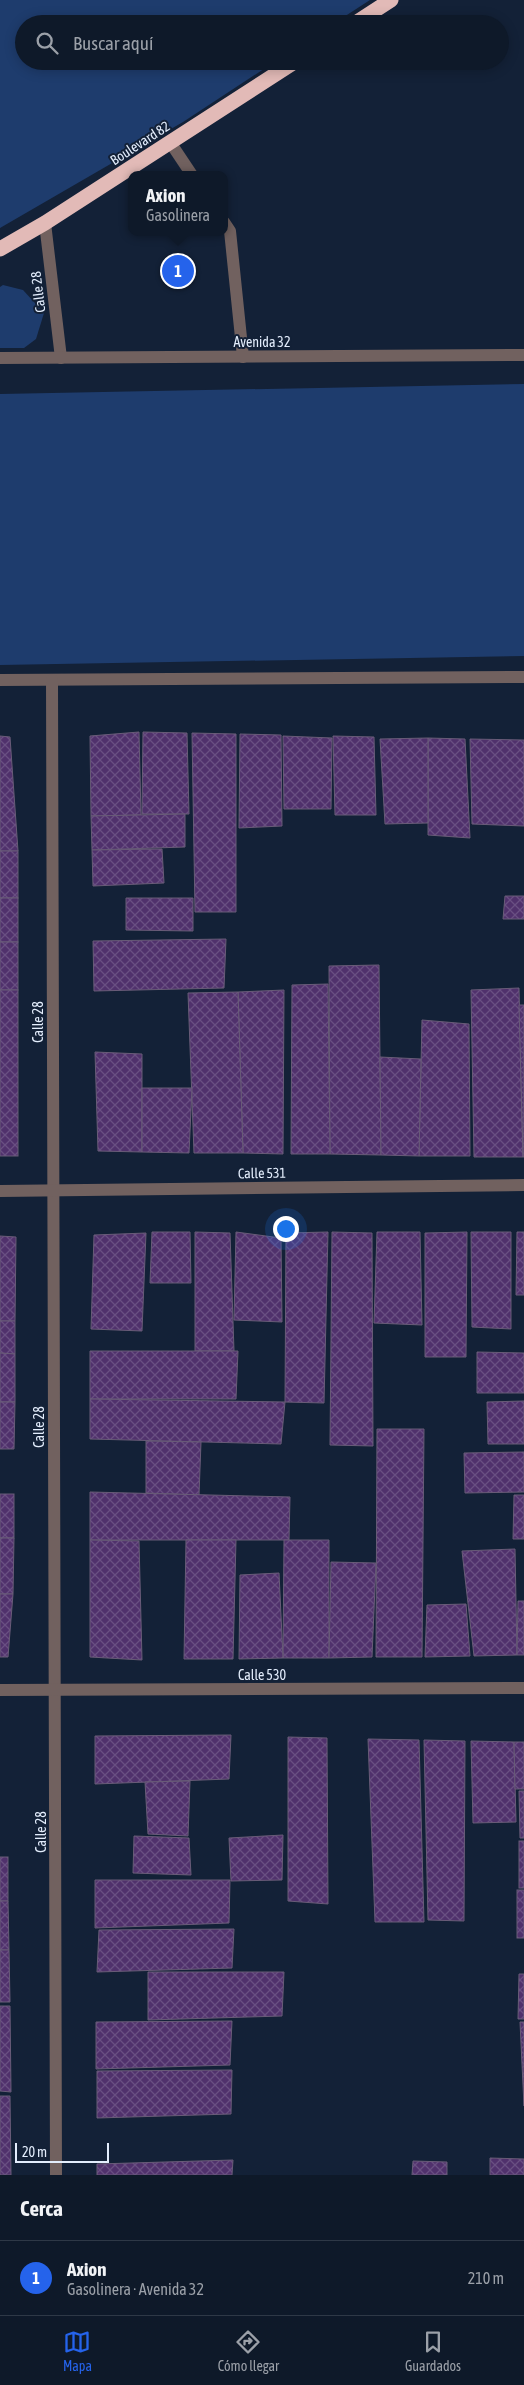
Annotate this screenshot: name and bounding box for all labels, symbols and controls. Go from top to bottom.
search box [15,15,509,70]
icon: search [33,29,61,57]
text: Buscar aquí [73,32,153,54]
street label: Boulevard 82 [107,118,173,168]
popup [128,171,228,236]
text: Axion [146,184,186,206]
text: Gasolinera [146,206,210,224]
pin: 1 [162,252,194,290]
street label: Calle 28 [27,270,48,314]
street label: Avenida 32 [233,334,291,350]
street label: Calle 28 [30,1001,46,1043]
street label: Calle 531 [238,1165,286,1181]
your location [273,1216,299,1242]
street label: Calle 28 [31,1406,47,1448]
street label: Calle 530 [238,1667,286,1683]
street label: Calle 28 [33,1811,49,1853]
scale bar [15,2140,109,2163]
text: 20 m [22,2144,47,2160]
text: Cerca [20,2196,63,2220]
text: Axion [67,2258,107,2280]
text: 1 [32,2269,40,2287]
text: 210 m [468,2269,504,2287]
text: Gasolinera · Avenida 32 [67,2280,204,2298]
tab: Mapa [63,2328,92,2374]
tab: Cómo llegar [218,2328,279,2374]
tab: Guardados [405,2328,461,2374]

